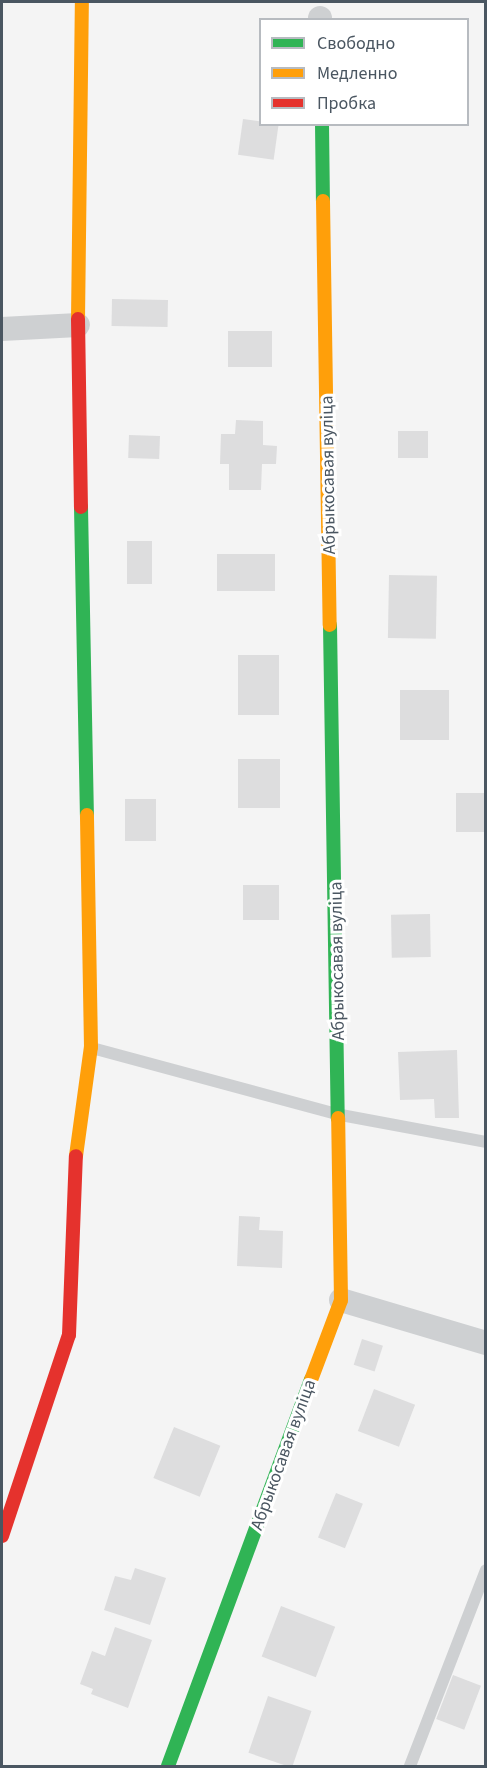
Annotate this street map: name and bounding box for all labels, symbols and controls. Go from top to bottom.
legend [259,18,469,126]
text: Свободно [317,31,395,56]
text: Медленно [317,61,397,86]
text: Пробка [317,91,376,116]
street label: Абрыкосавая вуліца [317,395,341,555]
street label: Абрыкосавая вуліца [326,881,350,1041]
street label: Абрыкосавая вуліца [247,1377,321,1533]

